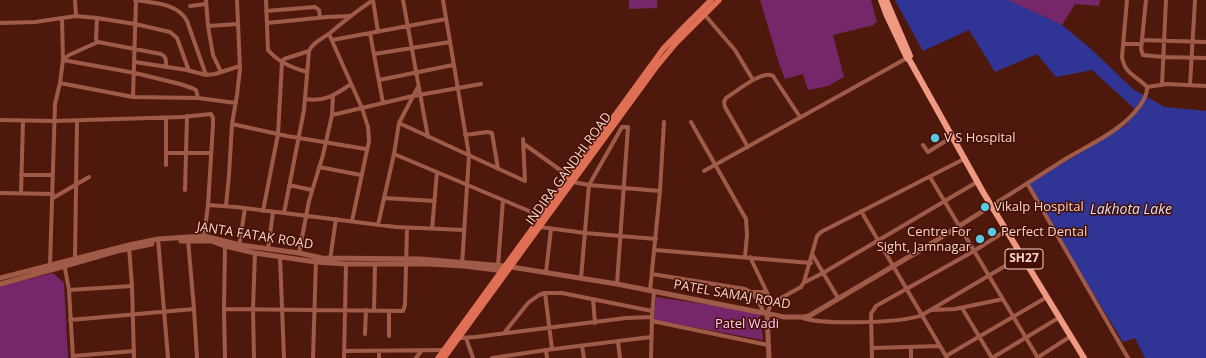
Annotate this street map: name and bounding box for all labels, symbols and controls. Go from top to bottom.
street label: INDIRA GANDHI ROAD [523,110,615,228]
place label: V S Hospital [944,130,1016,146]
marker: V S Hospital [929,132,941,144]
place label: Vikalp Hospital [994,199,1084,215]
marker: Vikalp Hospital [979,201,991,213]
water label: Lakhota Lake [1090,202,1172,218]
street label: JANTA FATAK ROAD [196,219,314,253]
place label: Centre For Sight, Jamnagar [877,224,971,255]
place label: Perfect Dental [1001,224,1087,240]
marker: Perfect Dental [986,226,998,238]
marker: Centre For Sight, Jamnagar [974,233,986,245]
road number: SH27 [1005,249,1043,269]
street label: PATEL SAMAJ ROAD [672,277,792,313]
park label: Patel Wadi [715,316,779,332]

